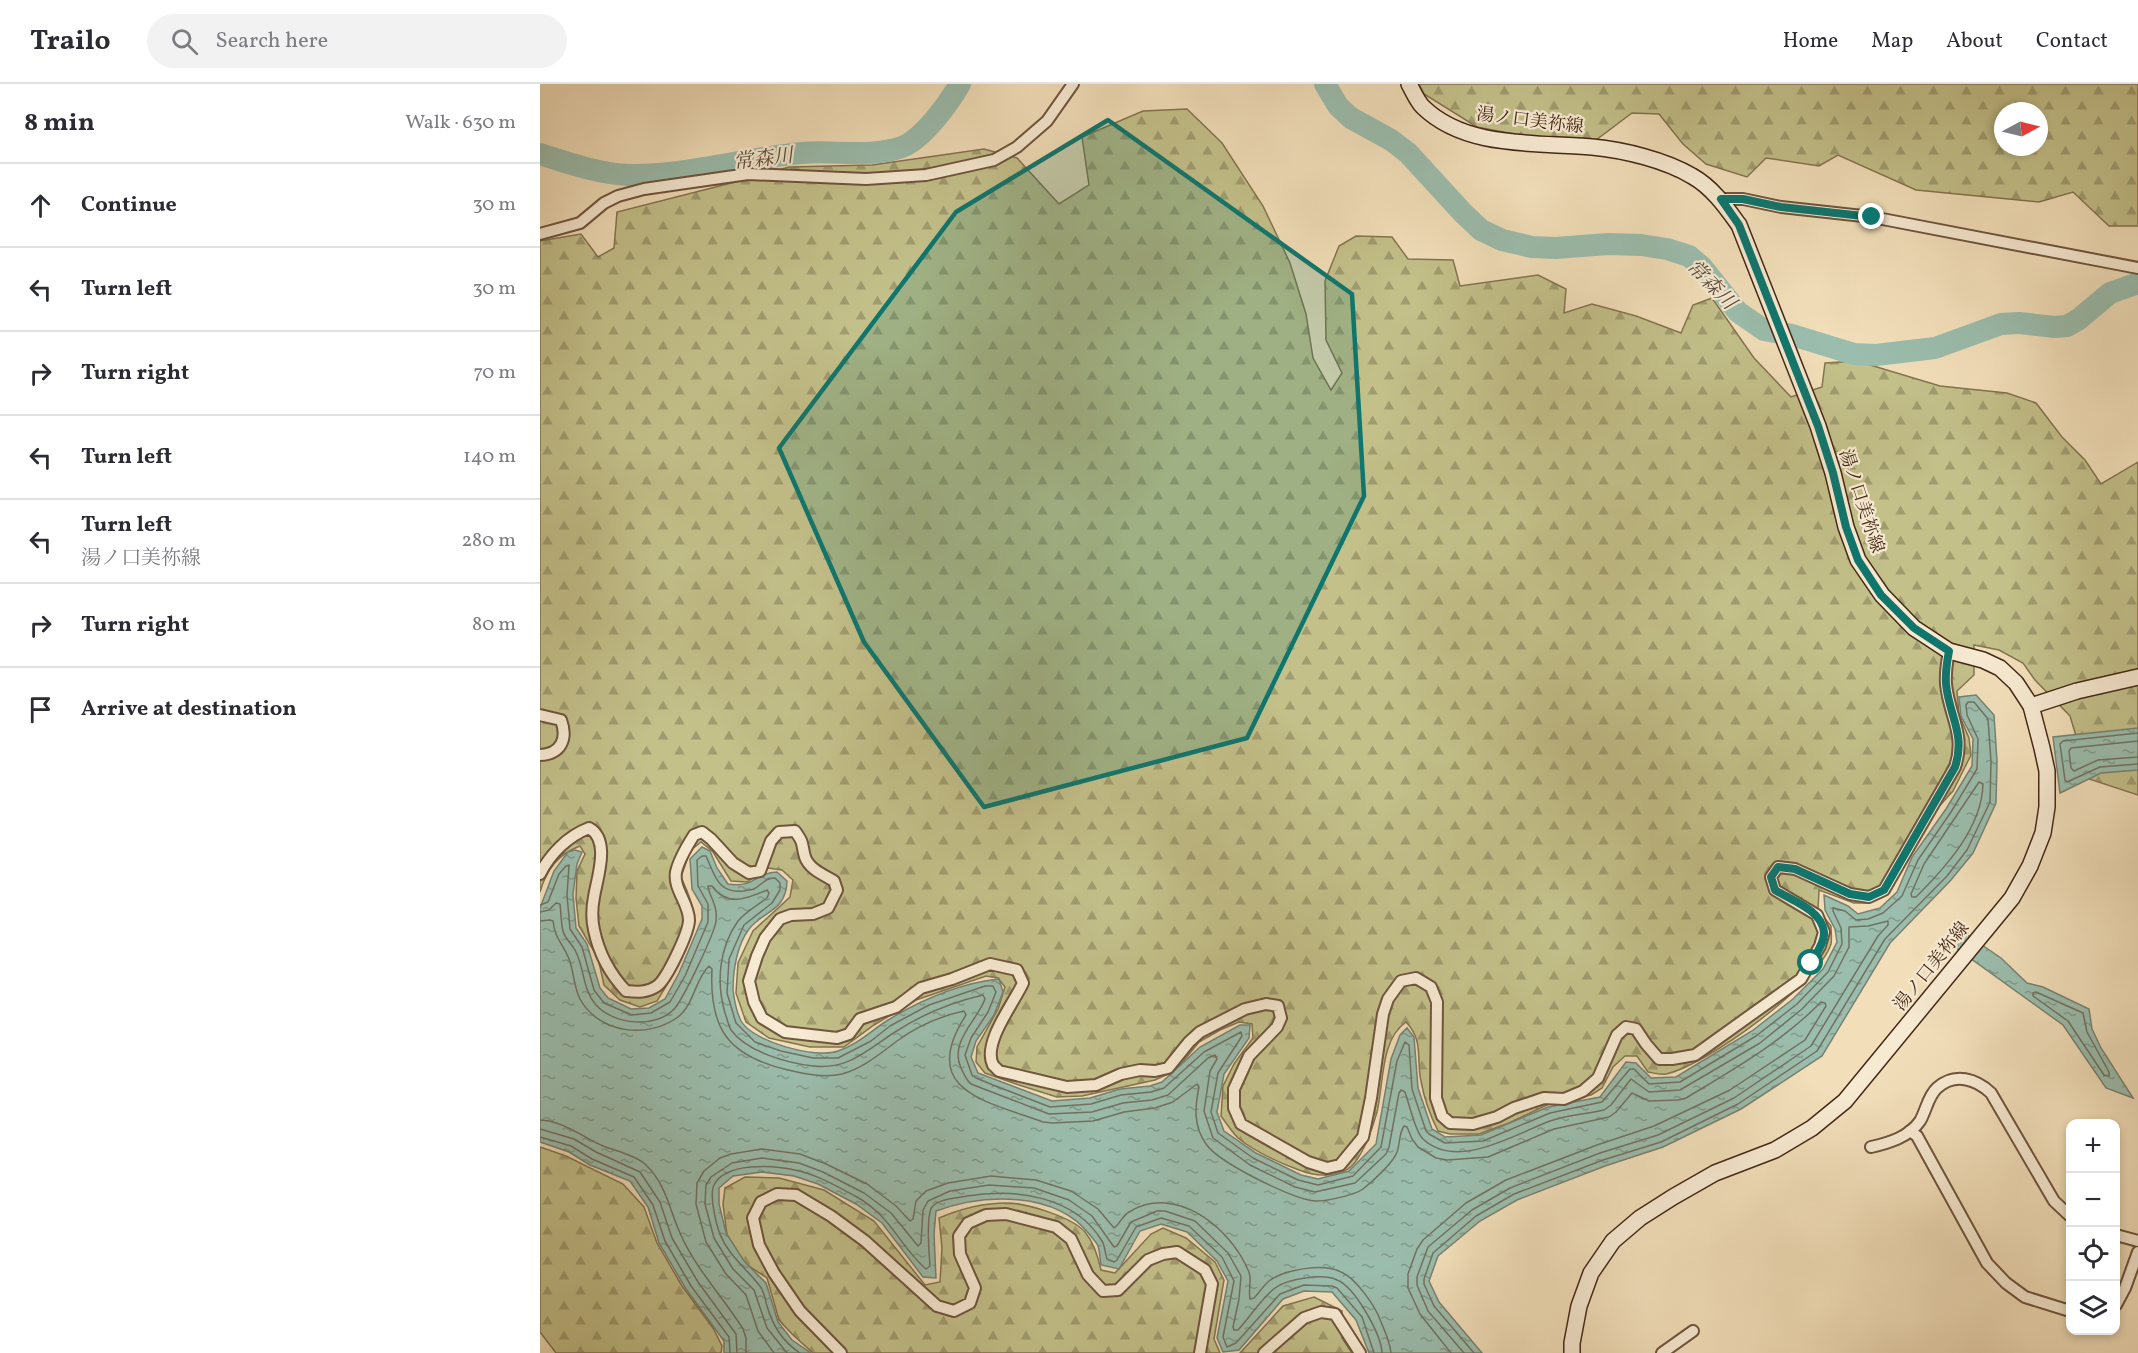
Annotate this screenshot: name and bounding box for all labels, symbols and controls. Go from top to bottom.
search box [147,14,567,68]
text: Trailo [30,22,111,61]
icon: search [168,25,201,58]
text: Search here [216,26,328,57]
text: Home [1783,27,1838,56]
text: Map [1871,27,1913,56]
text: About [1946,27,2003,56]
text: Contact [2036,27,2108,56]
north arrow [1994,102,2048,156]
street label: 湯ノ口美祢線 [1475,103,1585,140]
text: 8 min [24,105,95,141]
text: Walk · 630 m [405,109,516,137]
water label: 常森川 [732,142,797,178]
icon: ahead [24,189,57,222]
text: Continue [81,190,177,221]
text: 30 m [472,191,516,219]
route end [1858,203,1884,229]
water label: 常森川 [1680,254,1743,318]
icon: left [24,273,57,306]
text: Turn left [81,274,172,305]
text: 30 m [472,275,516,303]
icon: right [24,357,57,390]
text: Turn right [81,358,189,389]
text: 70 m [473,359,516,387]
icon: left [24,441,57,474]
text: Turn left [81,442,172,473]
text: 140 m [463,443,516,471]
street label: 湯ノ口美祢線 [1832,446,1889,557]
text: Turn left [81,510,172,541]
icon: left [24,525,57,558]
text: 280 m [461,527,516,555]
text: 湯ノ口美祢線 [81,545,201,573]
icon: right [24,609,57,642]
text: Turn right [81,610,189,641]
text: 80 m [472,611,516,639]
icon: arrive [24,693,57,726]
text: Arrive at destination [81,694,297,725]
street label: 湯ノ口美祢線 [1888,917,1976,1017]
route start [1797,949,1823,975]
map controls [2066,1119,2120,1335]
button: + [2066,1119,2120,1173]
button: − [2066,1173,2120,1227]
button: locate [2066,1227,2120,1281]
button: layers [2066,1281,2120,1335]

